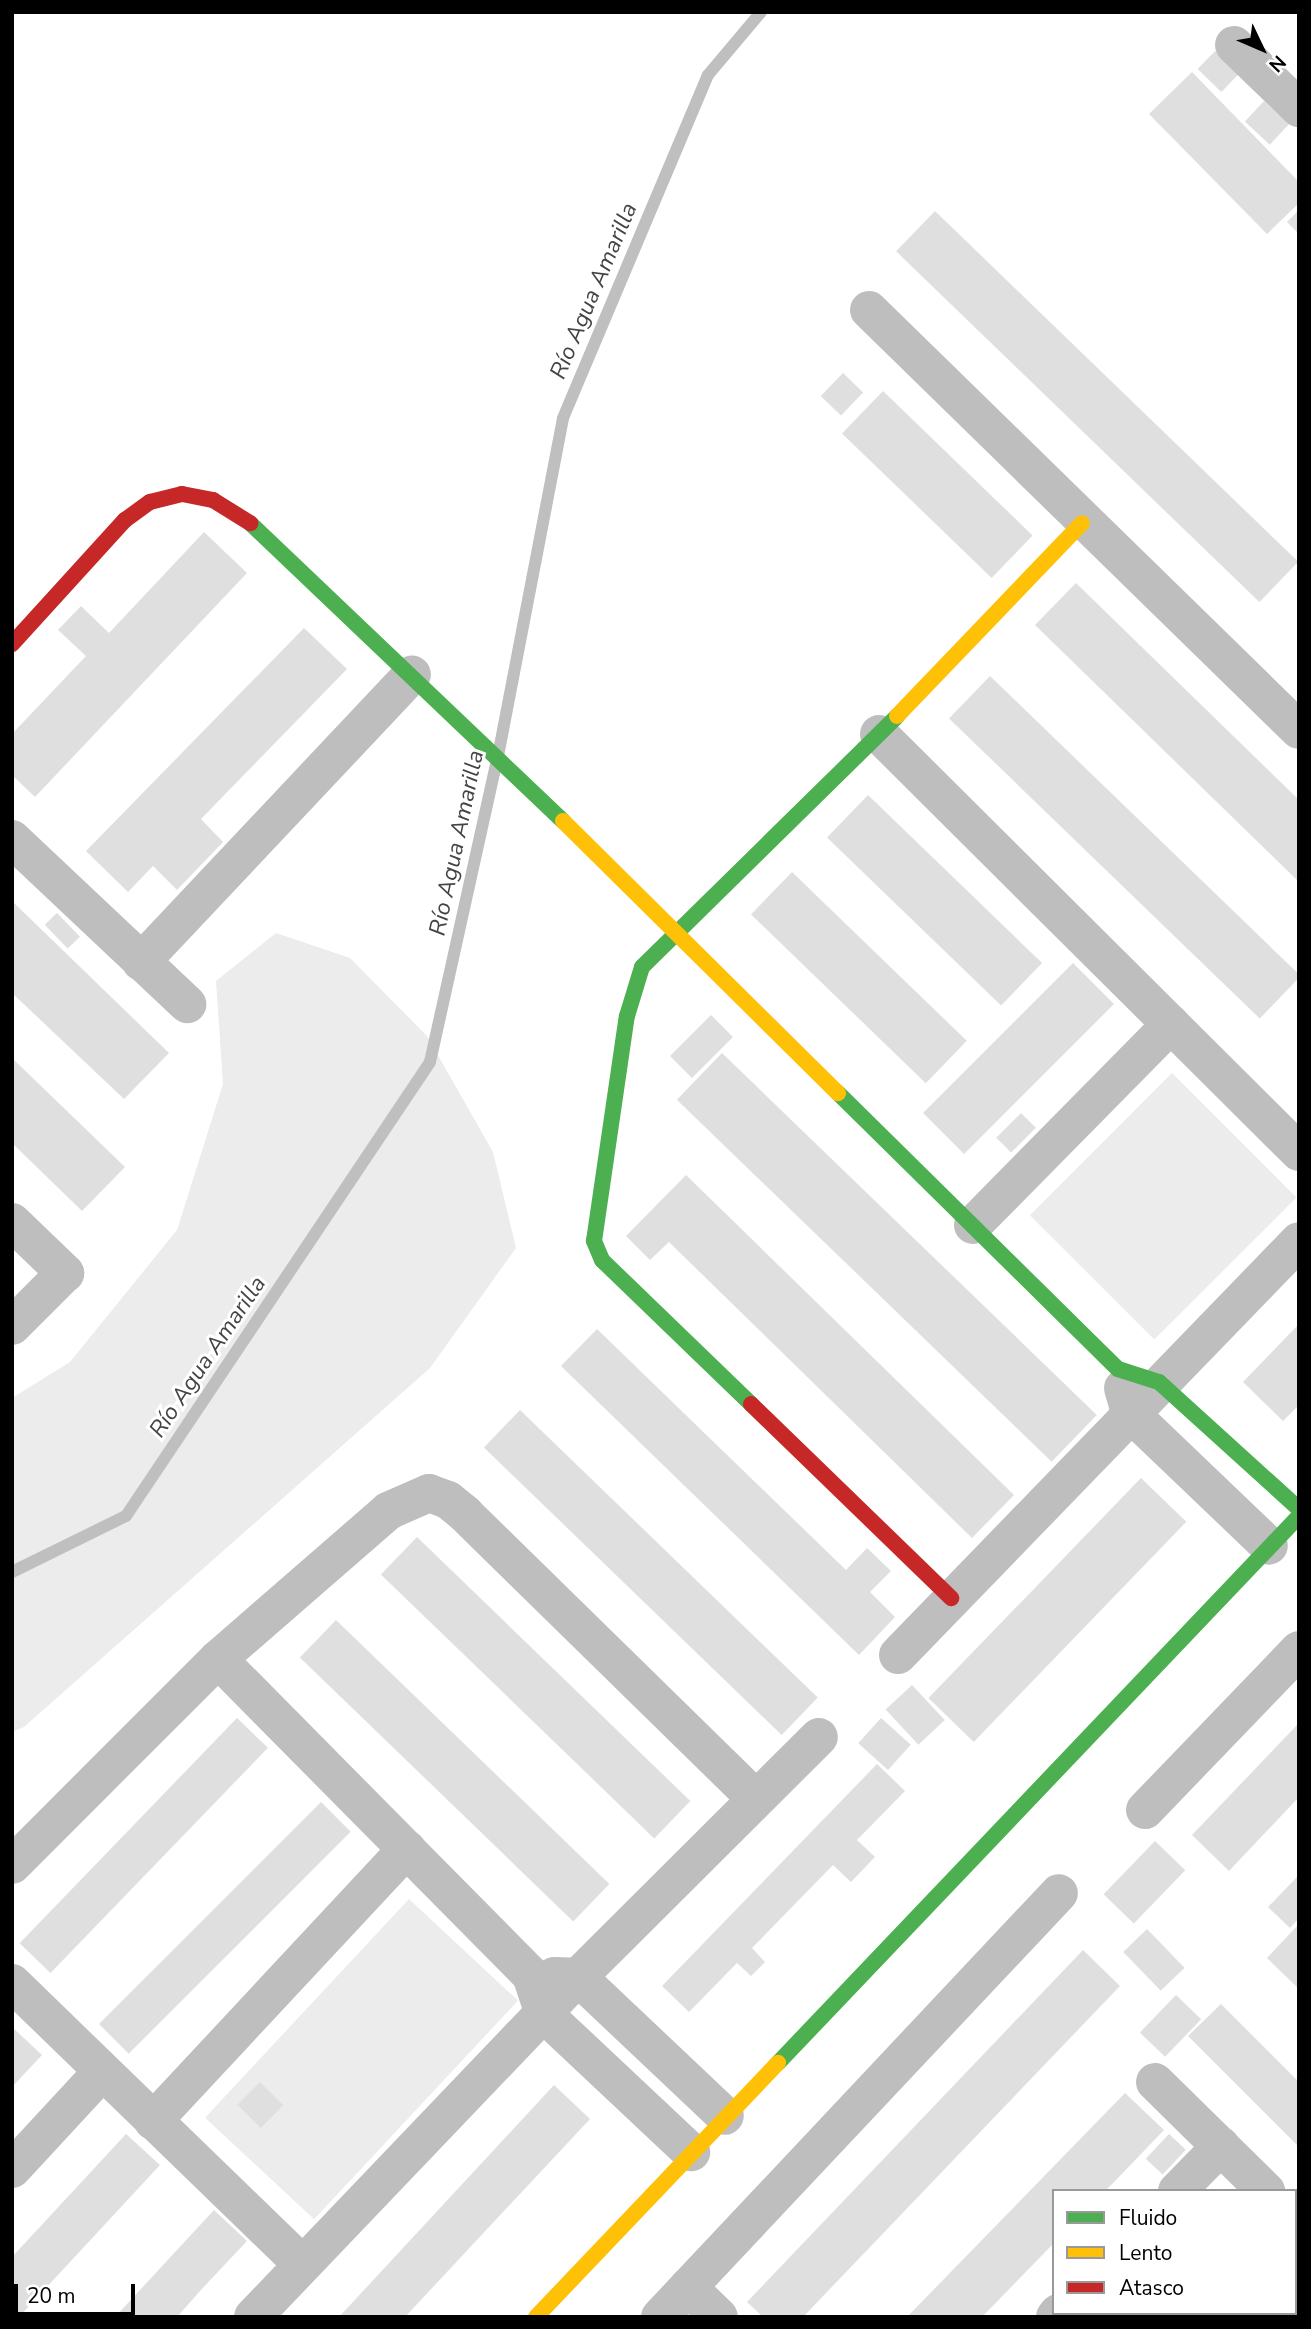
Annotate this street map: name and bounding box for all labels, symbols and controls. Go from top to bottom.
north arrow [1227,14,1297,84]
text: N [1263,49,1291,78]
water label: Río Agua Amarilla [544,199,644,383]
water label: Río Agua Amarilla [424,748,490,938]
water label: Río Agua Amarilla [144,1271,272,1443]
legend [1052,2189,1297,2315]
text: Fluido [1119,2204,1177,2232]
text: Lento [1119,2239,1172,2267]
scale bar [18,2270,138,2314]
text: Atasco [1119,2274,1184,2302]
text: 20 m [27,2282,76,2310]

